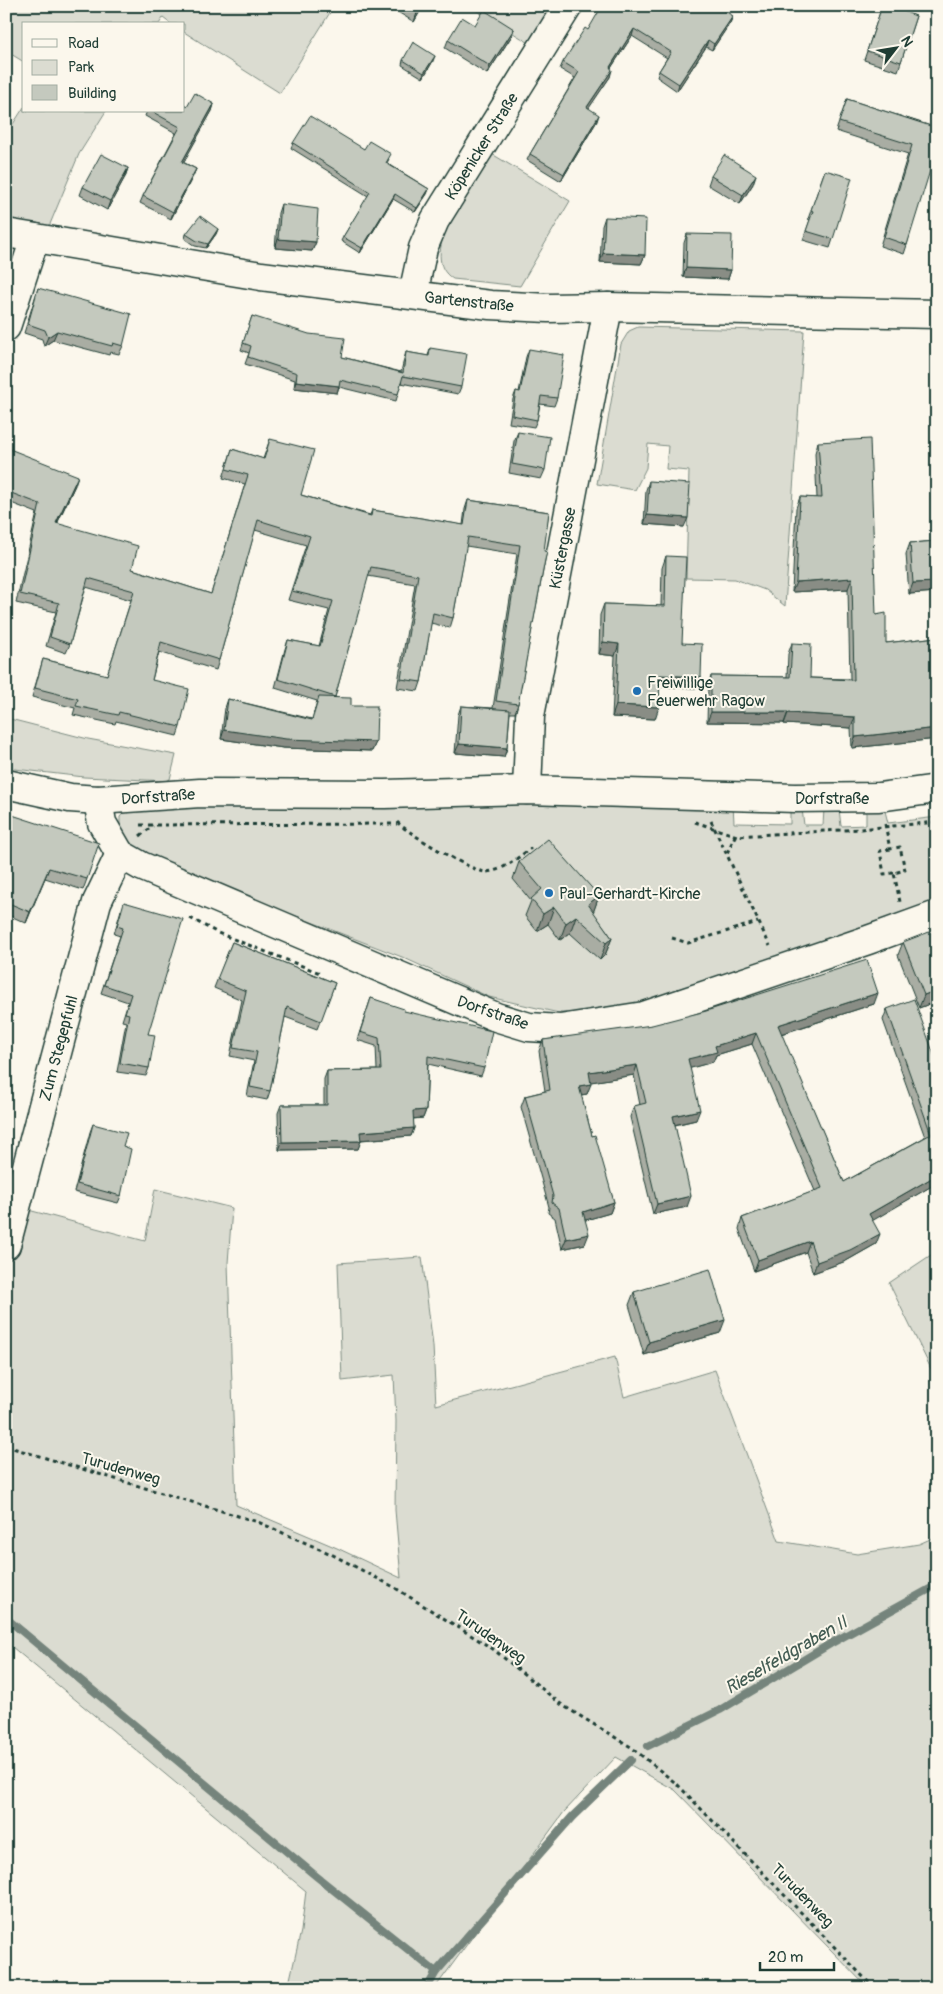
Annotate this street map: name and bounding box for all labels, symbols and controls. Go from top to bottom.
legend [22,22,185,112]
north arrow [870,22,920,72]
text: N [897,33,916,50]
text: Road [68,34,99,53]
text: Park [68,58,95,77]
text: Building [68,84,116,103]
street label: Köpenicker Straße [441,89,523,204]
street label: Gartenstraße [423,287,515,317]
street label: Küstergasse [545,506,581,591]
place label: Freiwillige Feuerwehr Ragow [647,673,765,711]
marker: Freiwillige Feuerwehr Ragow [631,685,643,697]
street label: Dorfstraße [120,784,196,810]
street label: Dorfstraße [795,789,869,809]
place label: Paul-Gerhardt-Kirche [559,884,700,904]
marker: Paul-Gerhardt-Kirche [543,887,555,899]
street label: Dorfstraße [454,991,531,1035]
street label: Zum Stegepfuhl [35,993,83,1103]
street label: Turudenweg [79,1448,163,1490]
street label: Turudenweg [451,1605,530,1668]
water label: Rieselfeldgraben II [721,1610,853,1700]
street label: Turudenweg [767,1859,838,1932]
scale bar [760,1939,834,1971]
text: 20 m [768,1948,803,1967]

